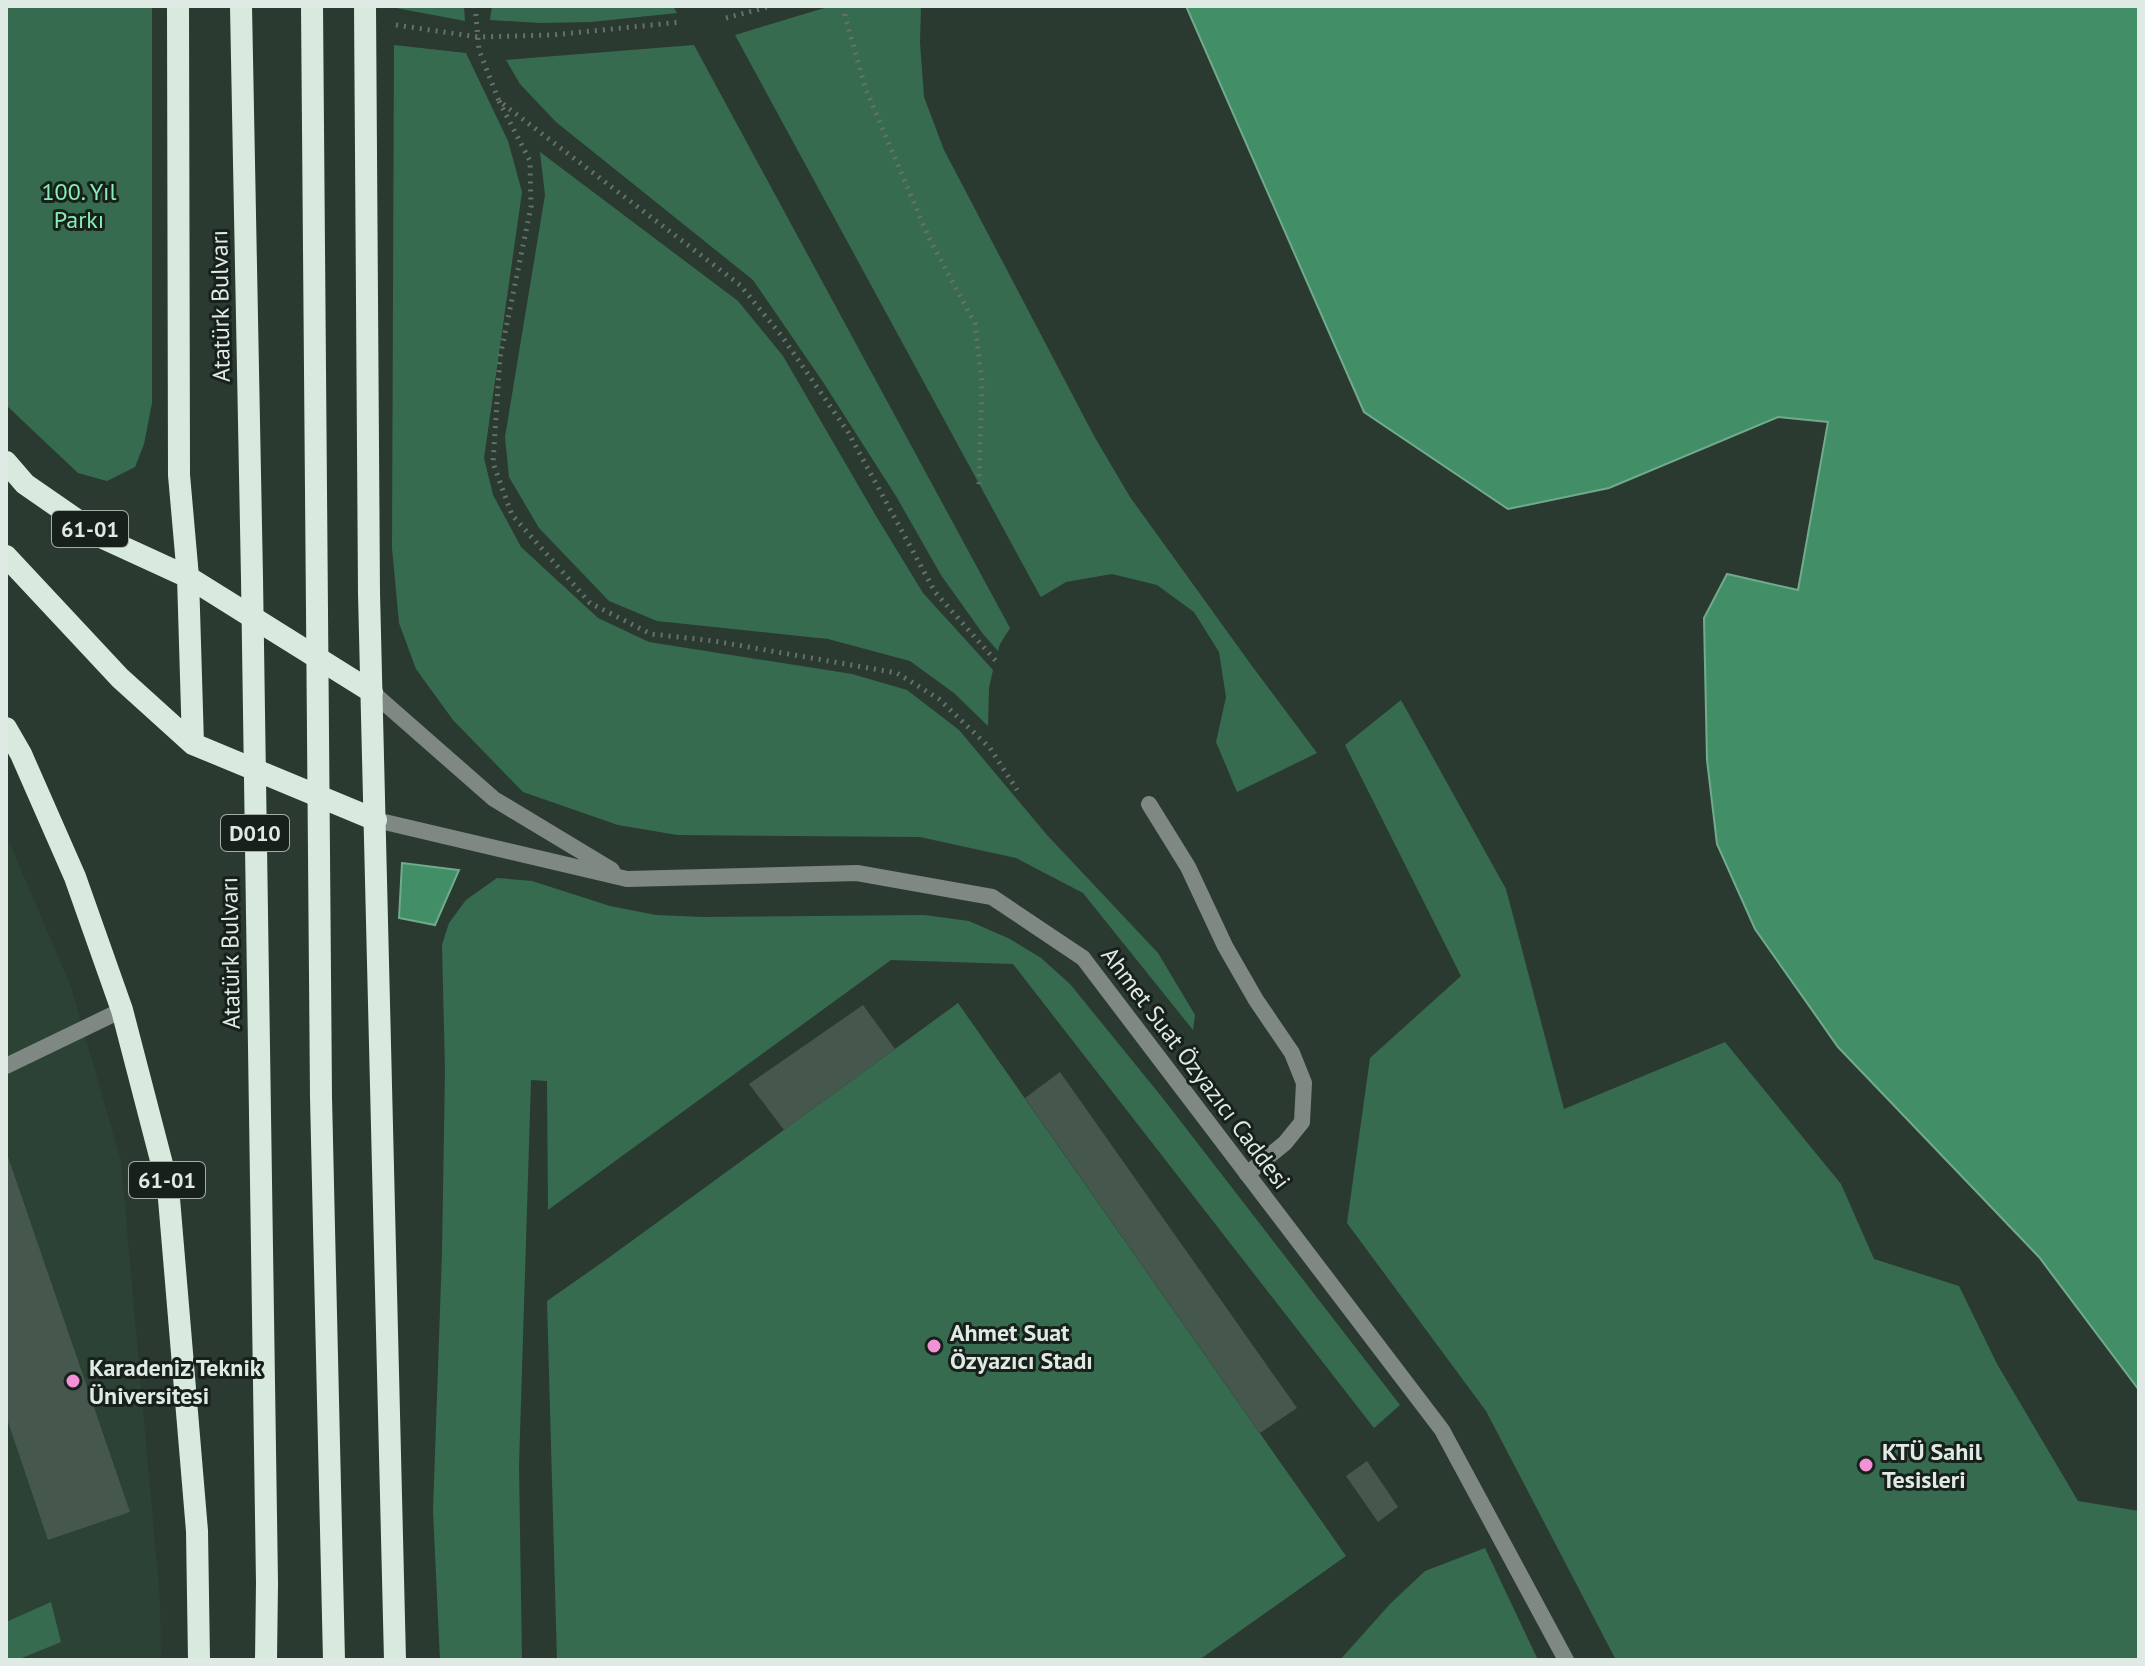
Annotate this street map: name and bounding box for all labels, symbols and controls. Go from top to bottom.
park label: 100. Yıl Parkı [41,176,117,235]
street label: Atatürk Bulvarı [203,230,237,382]
road number: 61-01 [52,511,128,547]
road number: D010 [221,815,289,851]
street label: Atatürk Bulvarı [213,877,247,1029]
street label: Ahmet Suat Özyazıcı Caddesi [1095,941,1297,1195]
road number: 61-01 [129,1162,205,1198]
place label: Ahmet Suat Özyazıcı Stadı [950,1317,1093,1376]
marker: Ahmet Suat Özyazıcı Stadı [925,1337,943,1355]
place label: Karadeniz Teknik Üniversitesi [89,1352,262,1411]
marker: Karadeniz Teknik Üniversitesi [64,1372,82,1390]
place label: KTÜ Sahil Tesisleri [1882,1436,1983,1495]
marker: KTÜ Sahil Tesisleri [1857,1456,1875,1474]

